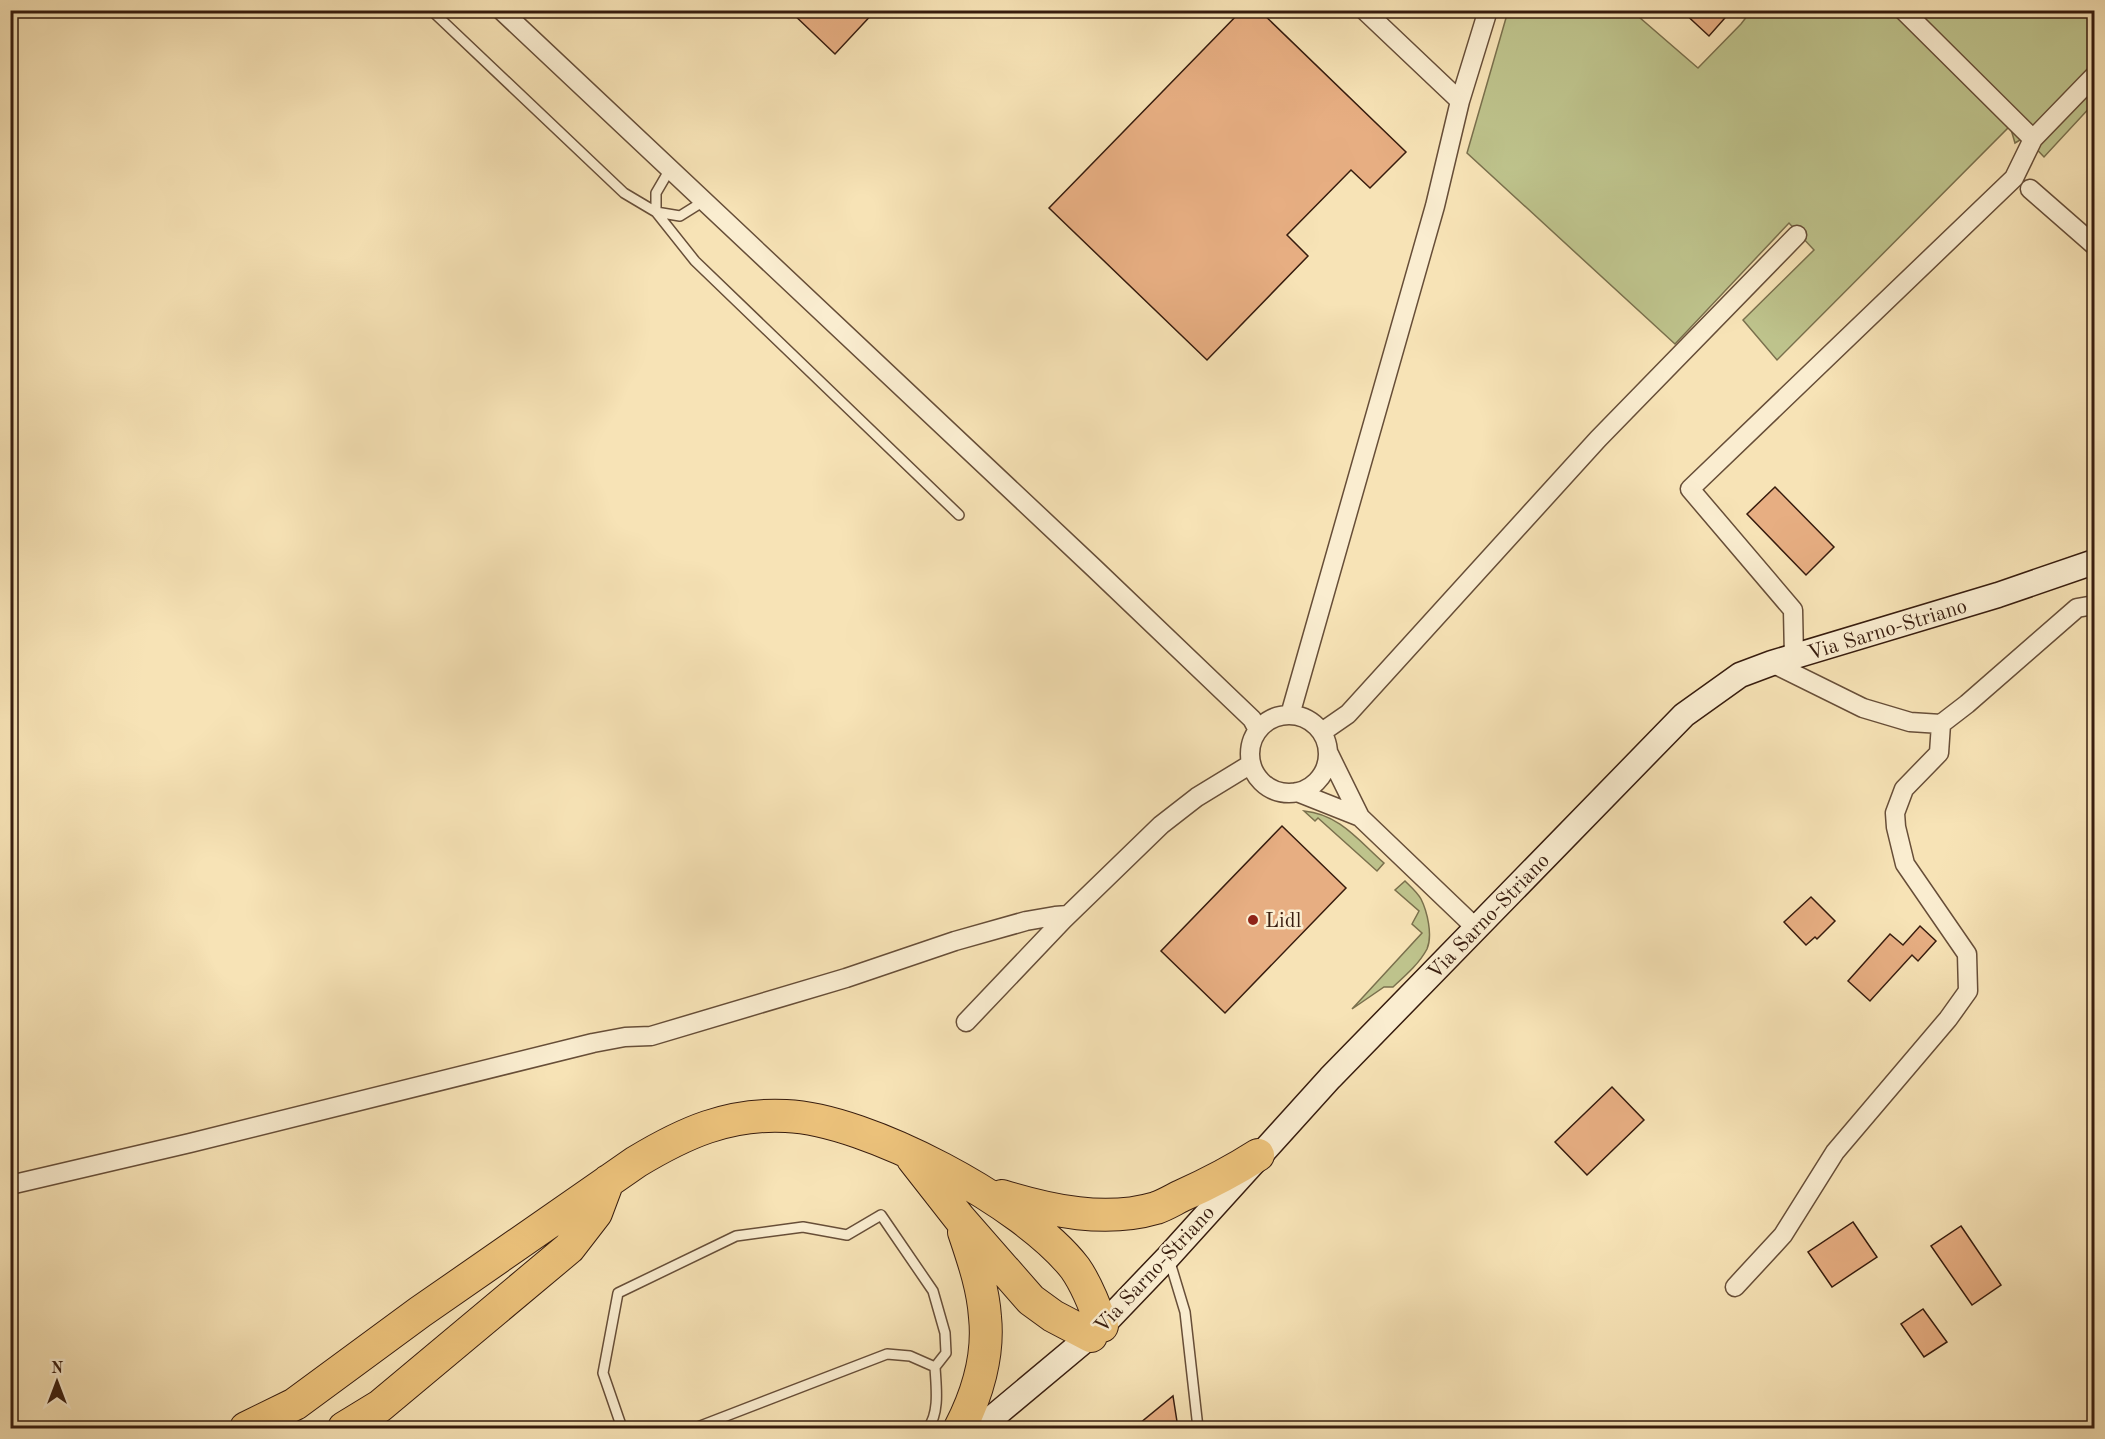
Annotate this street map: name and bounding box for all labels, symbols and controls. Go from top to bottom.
street label: Via Sarno-Striano [1805,596,1970,665]
street label: Via Sarno-Striano [1424,850,1554,984]
place label: Lidl [1265,911,1302,932]
marker: Lidl [1246,913,1260,927]
street label: Via Sarno-Striano [1091,1202,1219,1338]
north arrow [27,1352,87,1412]
text: N [51,1361,64,1377]

